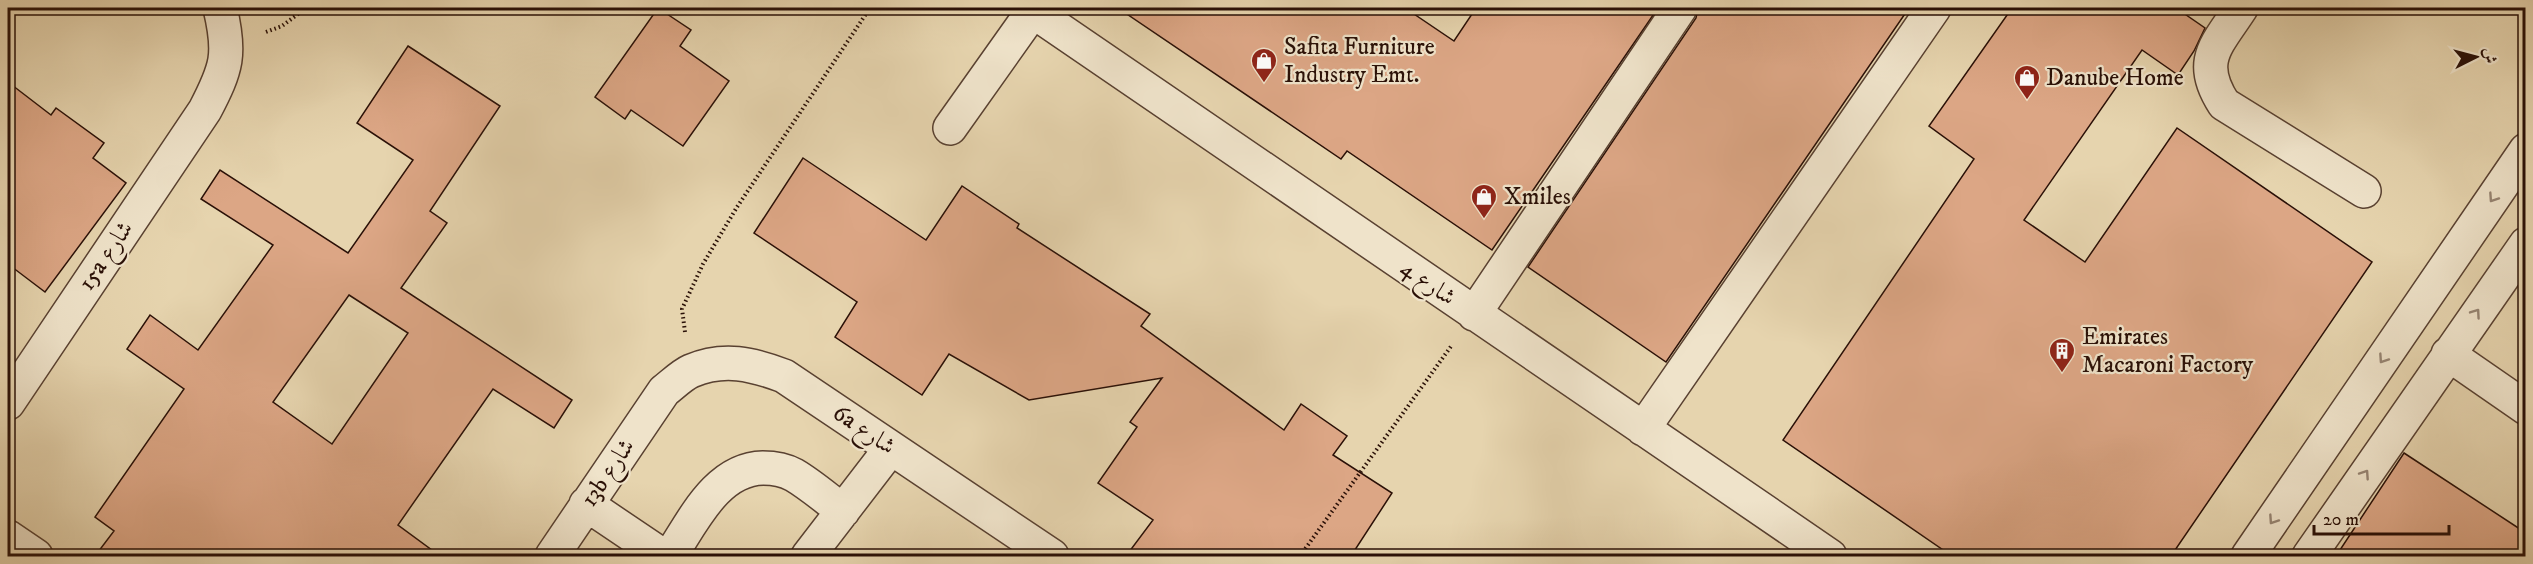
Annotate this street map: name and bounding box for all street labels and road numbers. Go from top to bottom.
street label: 15a شارع [72,215,143,299]
street label: شارع 4 [1392,253,1461,316]
street label: 6a شارع [825,398,901,465]
street label: 13b شارع [574,433,645,515]

